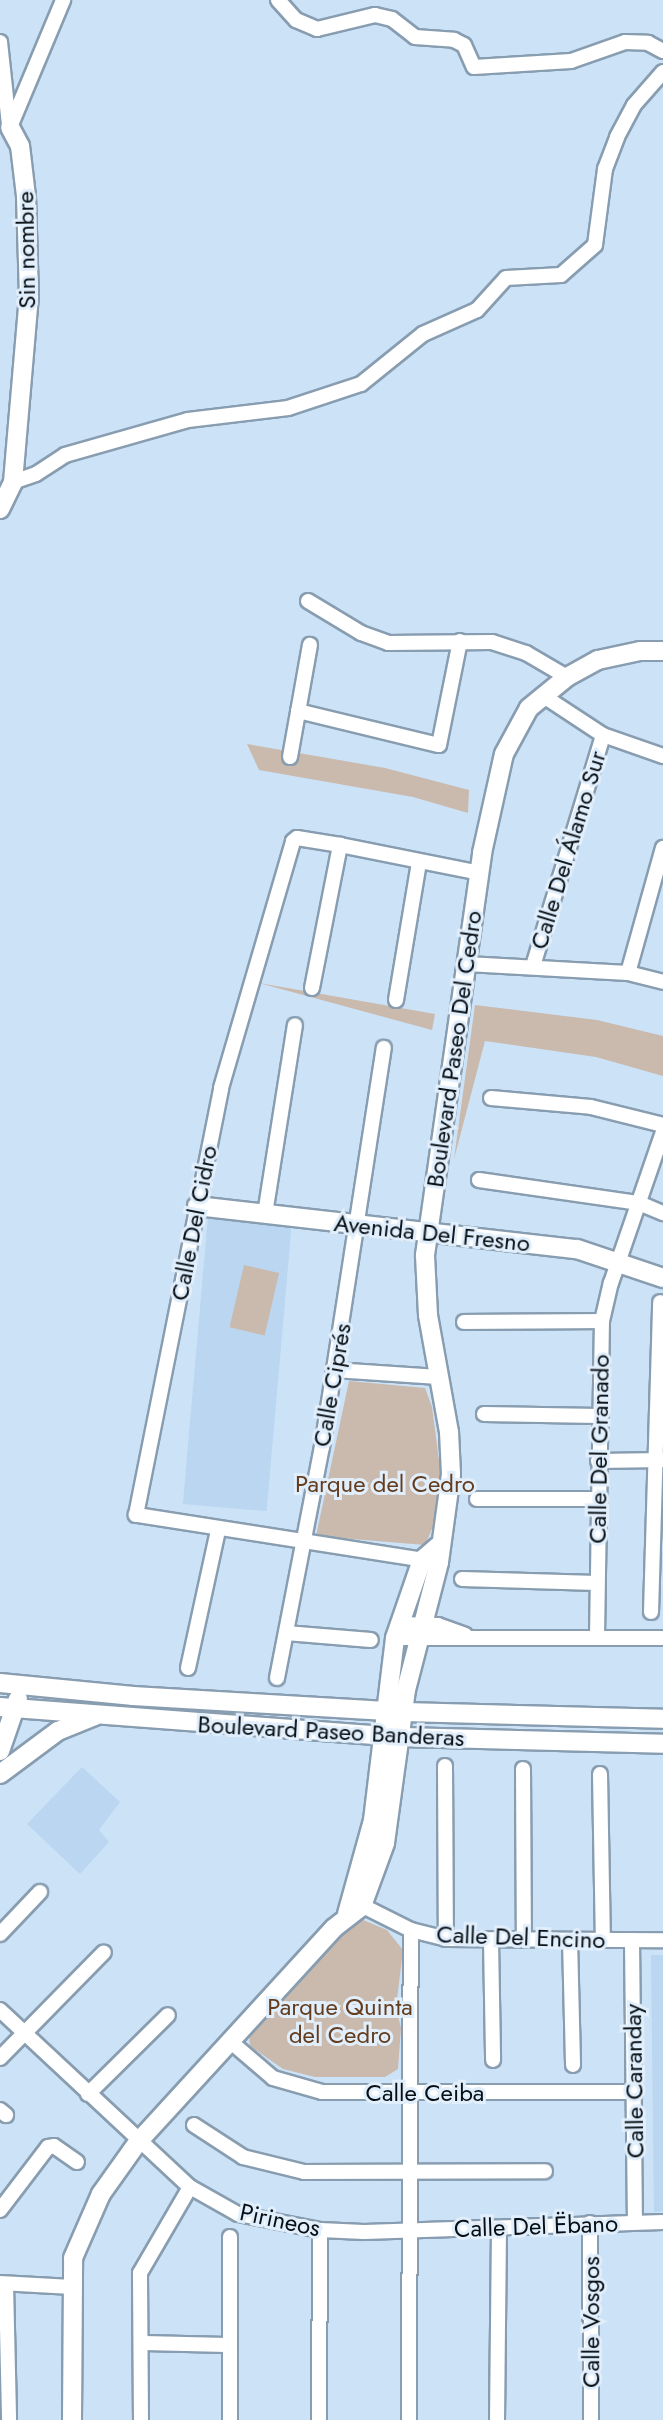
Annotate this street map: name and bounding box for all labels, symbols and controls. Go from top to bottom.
street label: Sin nombre [11,191,41,309]
street label: Calle Del Álamo Sur [524,747,612,953]
street label: Boulevard Paseo Del Cedro [420,909,488,1189]
street label: Calle Del Cidro [165,1143,223,1303]
street label: Avenida Del Fresno [333,1208,531,1258]
street label: Calle Ciprés [307,1321,357,1449]
street label: Calle Del Granado [583,1354,615,1544]
park label: Parque del Cedro [295,1470,475,1498]
street label: Boulevard Paseo Banderas [197,1710,465,1752]
street label: Calle Del Encino [436,1920,606,1954]
park label: Parque Quinta del Cedro [267,1993,413,2049]
street label: Calle Caranday [618,2003,650,2159]
street label: Calle Ceiba [366,2079,484,2107]
street label: Pirineos [237,2197,323,2243]
street label: Calle Del Ëbano [453,2209,619,2243]
street label: Calle Vosgos [577,2256,605,2388]

